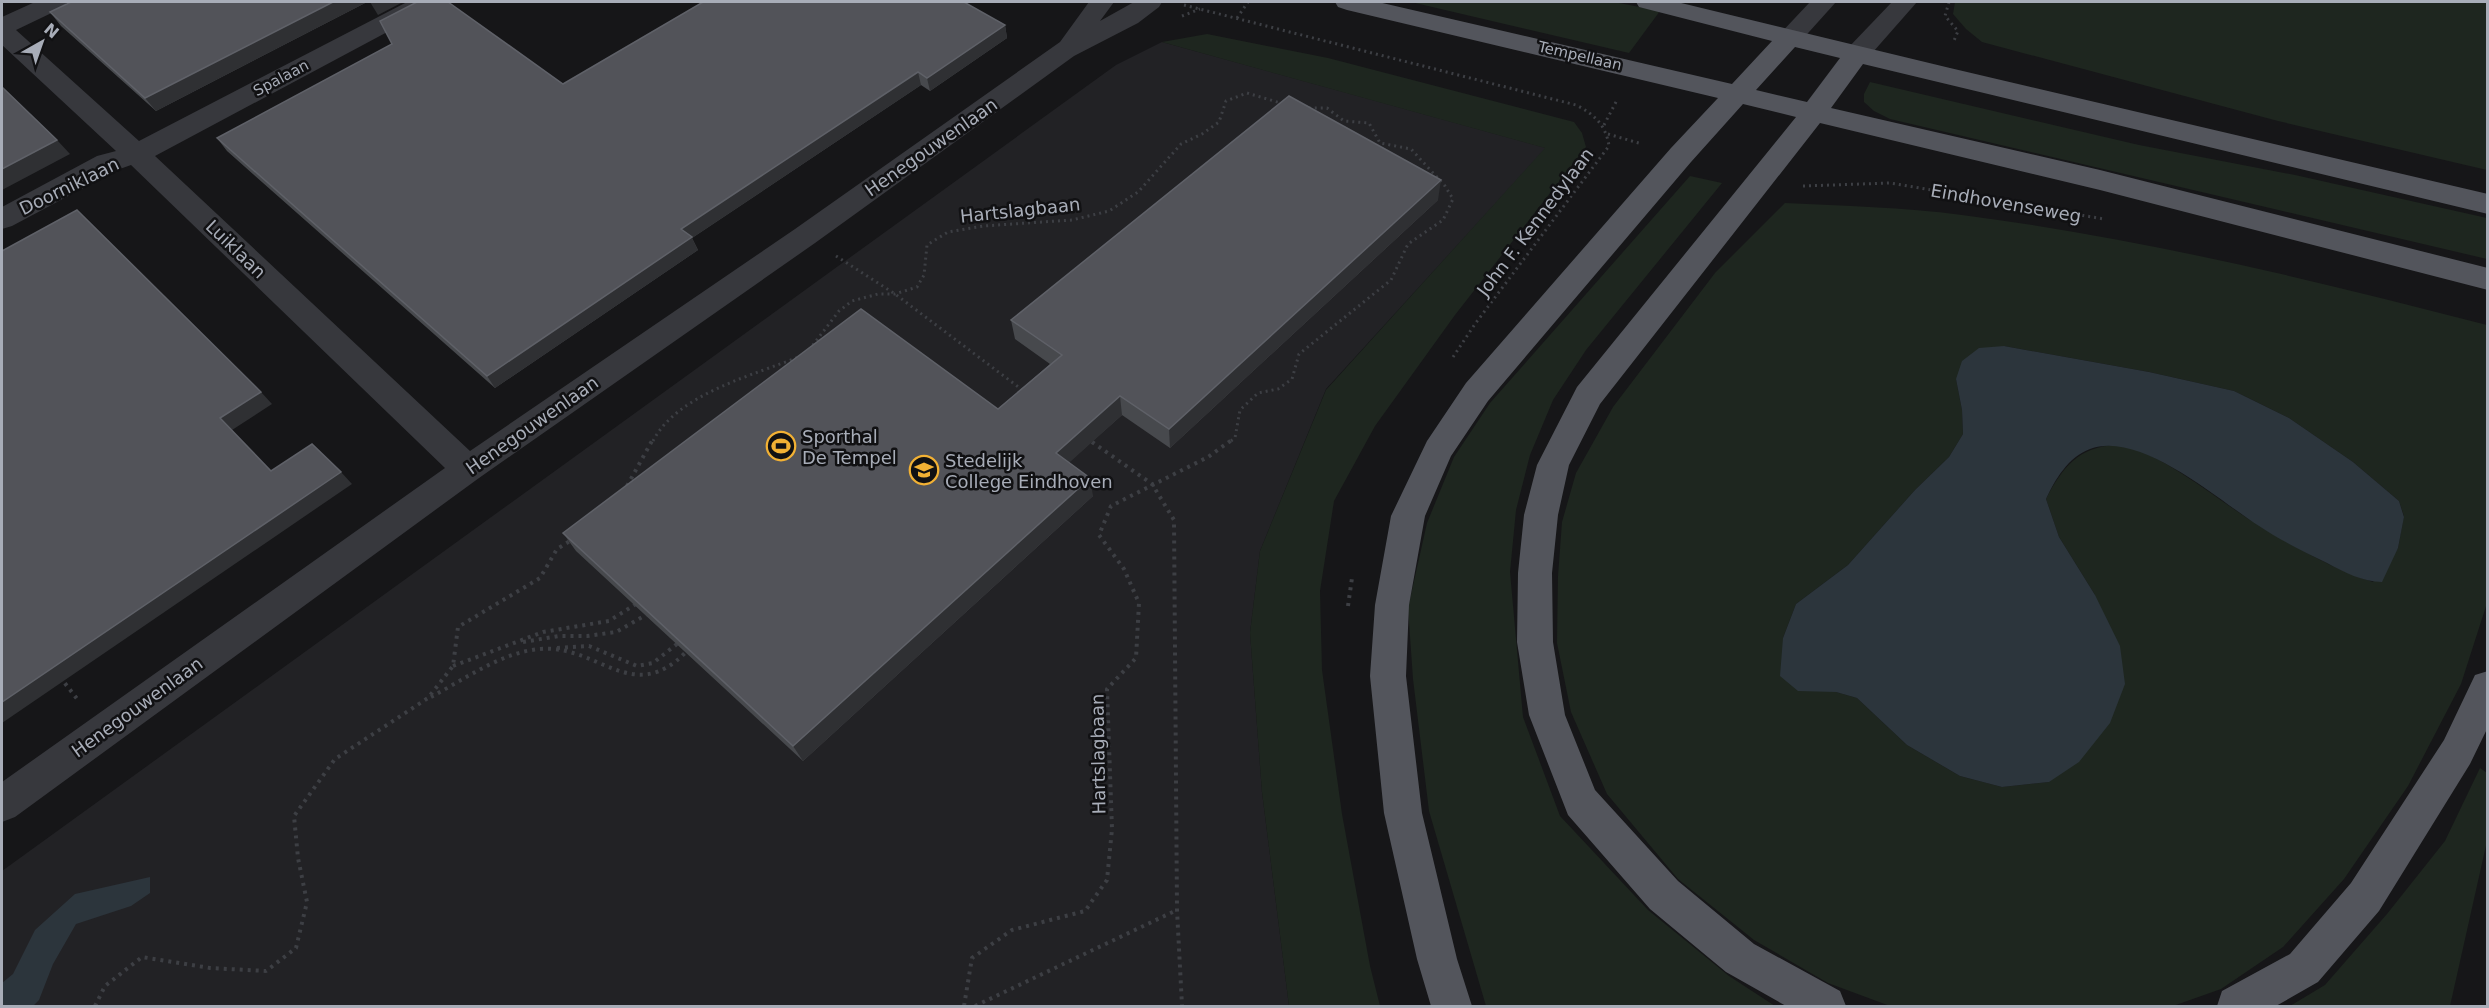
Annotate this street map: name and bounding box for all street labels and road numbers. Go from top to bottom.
street label: Tempellaan [1535,37,1624,74]
street label: Spalaan [250,56,312,100]
street label: Henegouwenlaan [861,93,1001,201]
street label: John F. Kennedylaan [1472,144,1598,301]
street label: Doorniklaan [16,153,122,219]
street label: Eindhovenseweg [1929,179,2083,227]
street label: Hartslagbaan [959,193,1081,227]
street label: Luiklaan [202,215,270,283]
street label: Henegouwenlaan [462,371,602,479]
street label: Henegouwenlaan [67,652,207,762]
street label: Hartslagbaan [1086,693,1110,815]

